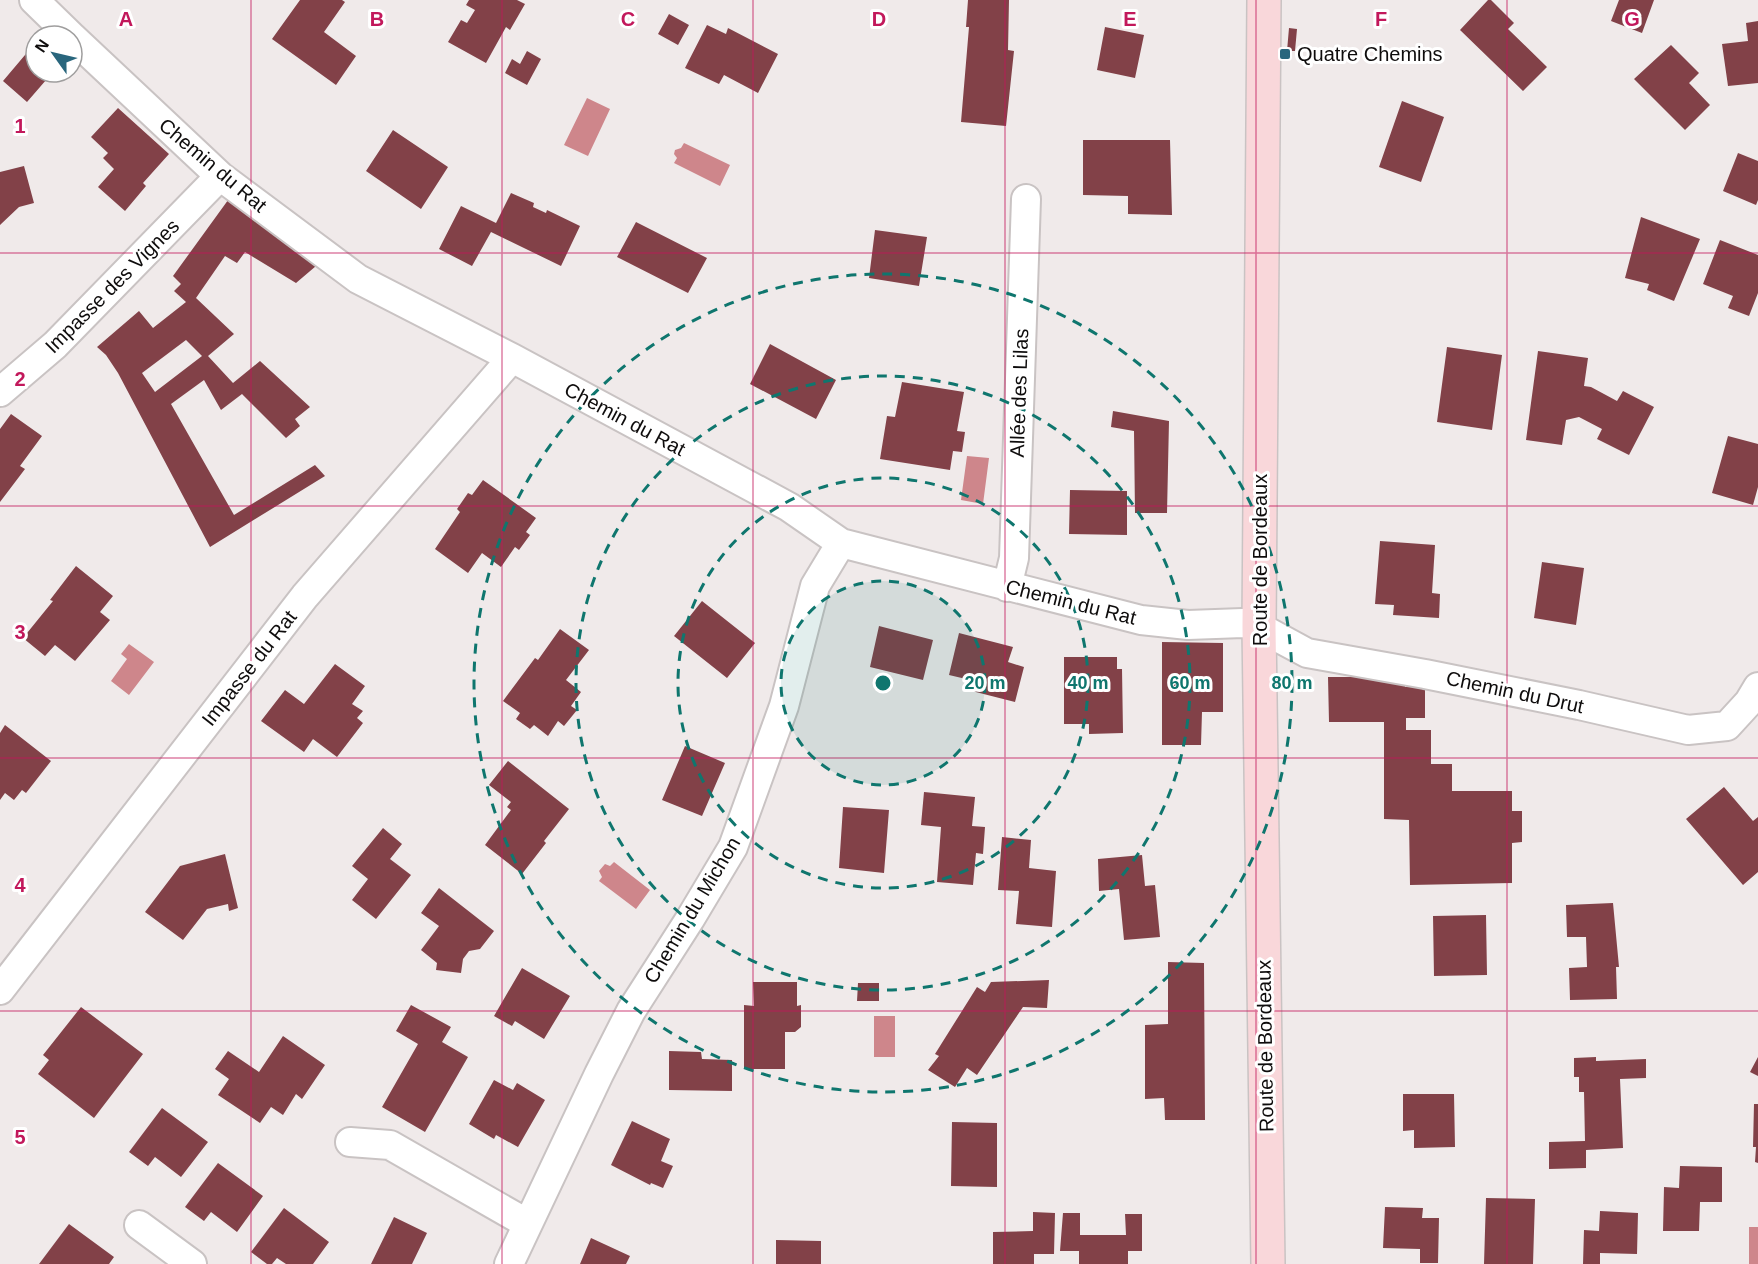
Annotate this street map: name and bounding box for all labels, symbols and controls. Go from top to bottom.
text: A [119,8,133,30]
text: B [370,8,384,30]
text: C [621,8,635,30]
text: D [872,8,886,30]
text: E [1123,8,1137,30]
text: F [1375,8,1387,30]
text: G [1624,8,1640,30]
north arrow [24,24,84,84]
text: N [32,36,52,55]
place label: Quatre Chemins [1297,43,1443,65]
marker: Quatre Chemins [1278,47,1292,61]
street label: Chemin du Rat [155,114,272,217]
text: 1 [14,115,26,137]
street label: Impasse des Vignes [41,215,183,357]
street label: Allée des Lilas [1006,328,1032,458]
text: 2 [14,368,26,390]
street label: Chemin du Rat [561,378,689,460]
street label: Route de Bordeaux [1249,474,1271,646]
street label: Chemin du Rat [1004,575,1139,629]
street label: Impasse du Rat [197,606,301,730]
text: 3 [14,621,26,643]
street label: Chemin du Drut [1444,667,1586,717]
centre of rings [873,673,893,693]
text: 20 m [964,673,1006,693]
text: 40 m [1067,673,1109,693]
text: 60 m [1169,673,1211,693]
text: 80 m [1271,673,1313,693]
street label: Chemin du Michon [640,833,744,987]
text: 4 [14,874,26,896]
street label: Route de Bordeaux [1252,960,1278,1132]
text: 5 [14,1126,26,1148]

